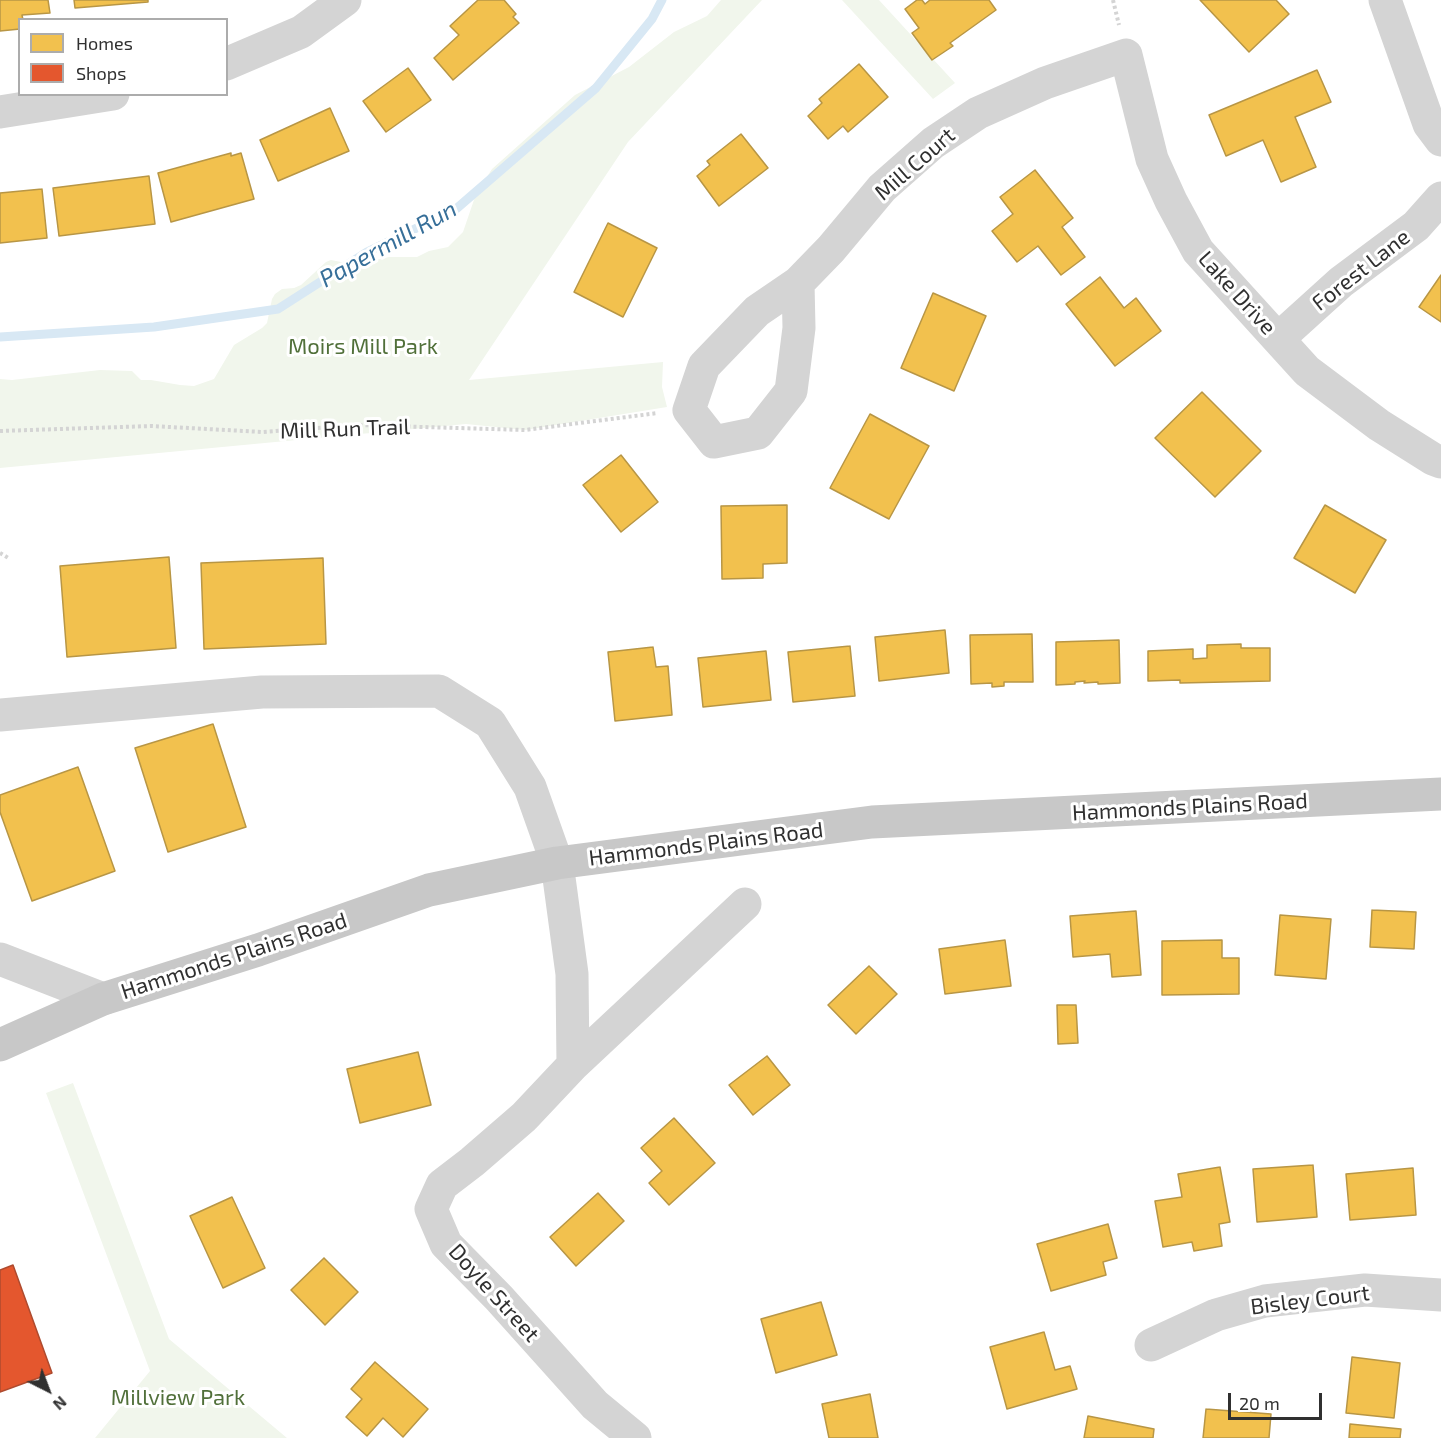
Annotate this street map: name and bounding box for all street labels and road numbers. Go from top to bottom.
street label: Mill Court [870,122,960,206]
street label: Forest Lane [1307,224,1415,316]
street label: Lake Drive [1193,246,1281,340]
street label: Mill Run Trail [279,414,411,444]
street label: Hammonds Plains Road [1072,788,1308,826]
street label: Hammonds Plains Road [587,817,825,871]
street label: Hammonds Plains Road [118,907,350,1005]
street label: Doyle Street [443,1238,545,1348]
street label: Bisley Court [1249,1280,1371,1320]

